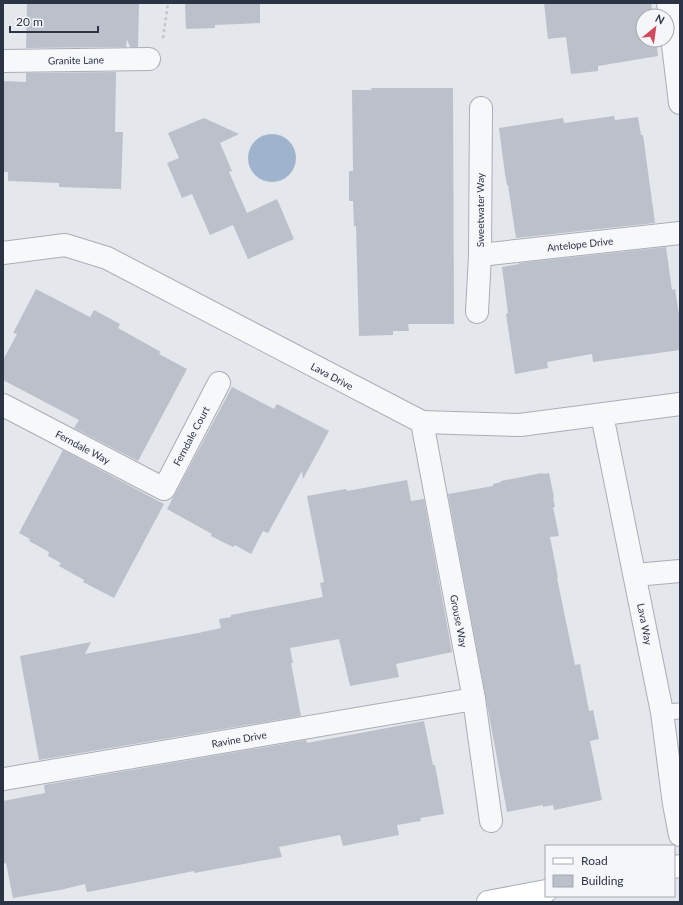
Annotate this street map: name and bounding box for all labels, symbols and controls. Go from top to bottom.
scale bar [10,8,98,34]
north arrow [635,8,675,48]
text: N [653,11,667,27]
text: 20 m [16,14,43,29]
street label: Granite Lane [48,54,104,66]
street label: Sweetwater Way [474,172,486,247]
street label: Antelope Drive [546,235,614,253]
street label: Lava Drive [309,360,355,392]
street label: Ferndale Court [170,404,212,468]
street label: Ferndale Way [54,428,113,467]
street label: Grouse Way [448,593,470,649]
street label: Lava Way [635,602,655,647]
street label: Ravine Drive [210,728,268,750]
legend [545,845,675,897]
text: Road [581,853,608,868]
text: Building [581,873,624,888]

